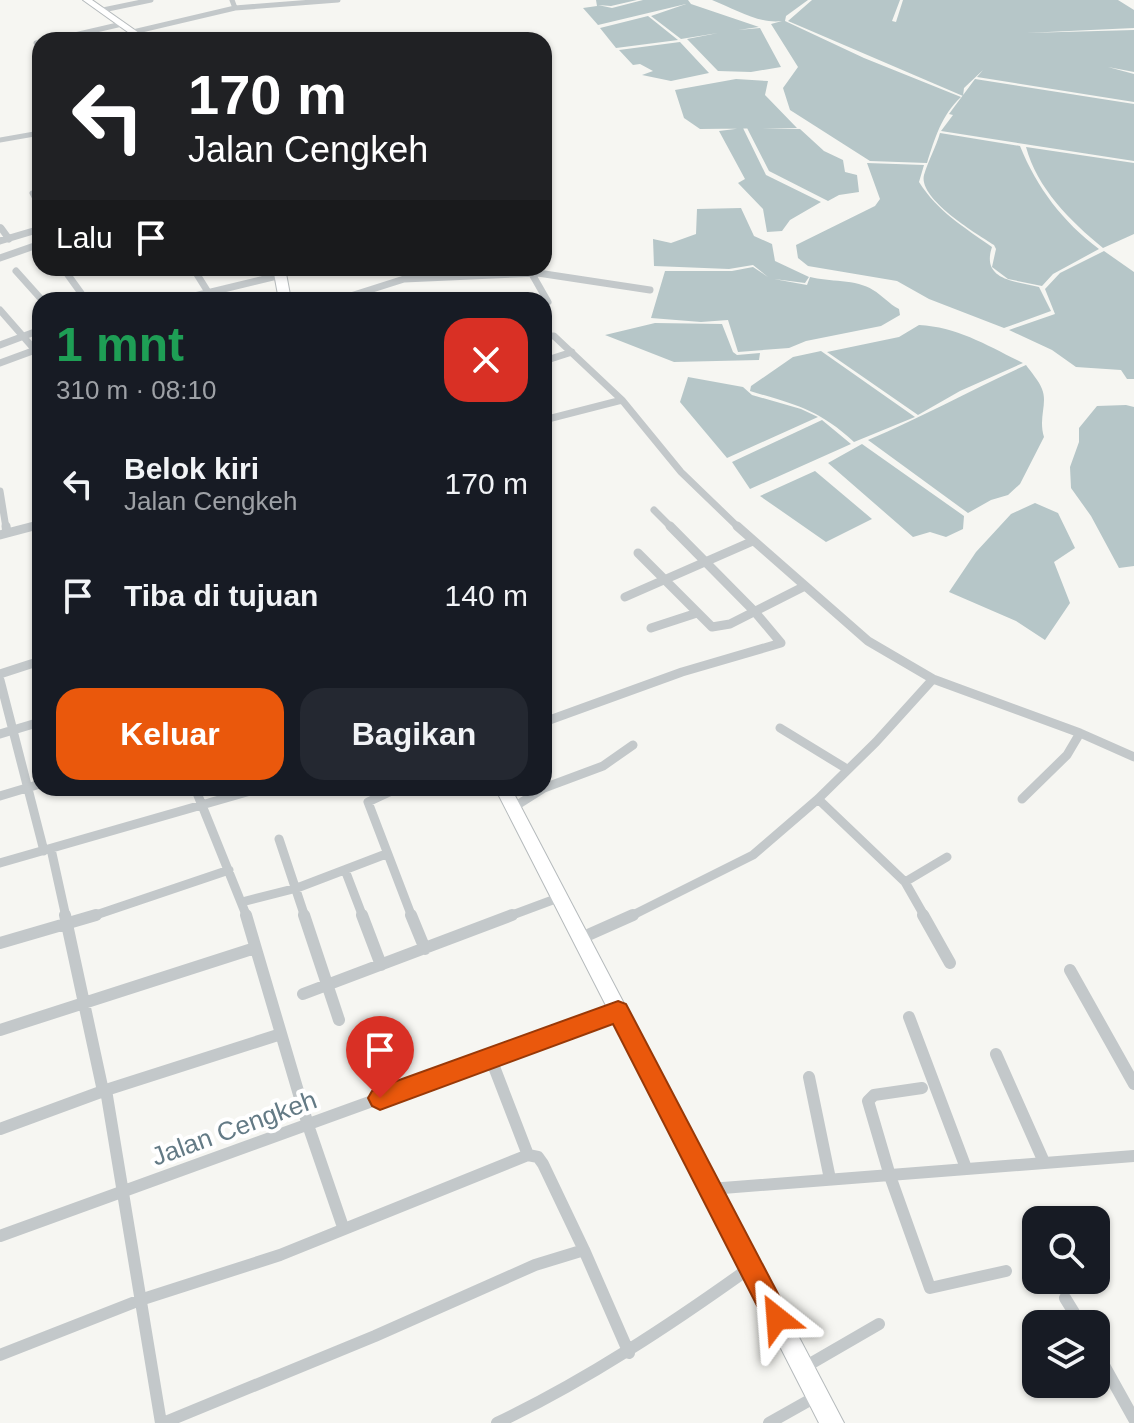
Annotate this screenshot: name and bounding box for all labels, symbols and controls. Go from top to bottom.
text: 170 m [188,63,347,126]
icon: left [56,64,160,168]
text: Jalan Cengkeh [188,129,428,170]
icon: arrive [129,216,173,260]
text: Lalu [56,221,113,254]
text: 1 mnt [56,318,184,371]
button: close [444,318,528,402]
text: 310 m · 08:10 [56,375,216,405]
text: Belok kiri [124,452,259,485]
icon: left [56,462,100,506]
text: 170 m [445,467,528,500]
text: Jalan Cengkeh [124,486,297,516]
icon: arrive [56,574,100,618]
text: Tiba di tujuan [124,579,318,612]
text: 140 m [445,579,528,612]
button: Keluar [56,688,284,780]
button: Bagikan [300,688,528,780]
pin [346,1016,414,1098]
icon: arrive [358,1028,402,1072]
street label: Jalan Cengkeh [147,1084,321,1172]
map controls [1022,1206,1110,1398]
button: search [1022,1206,1110,1294]
position arrow [735,1276,819,1360]
button: layers [1022,1310,1110,1398]

